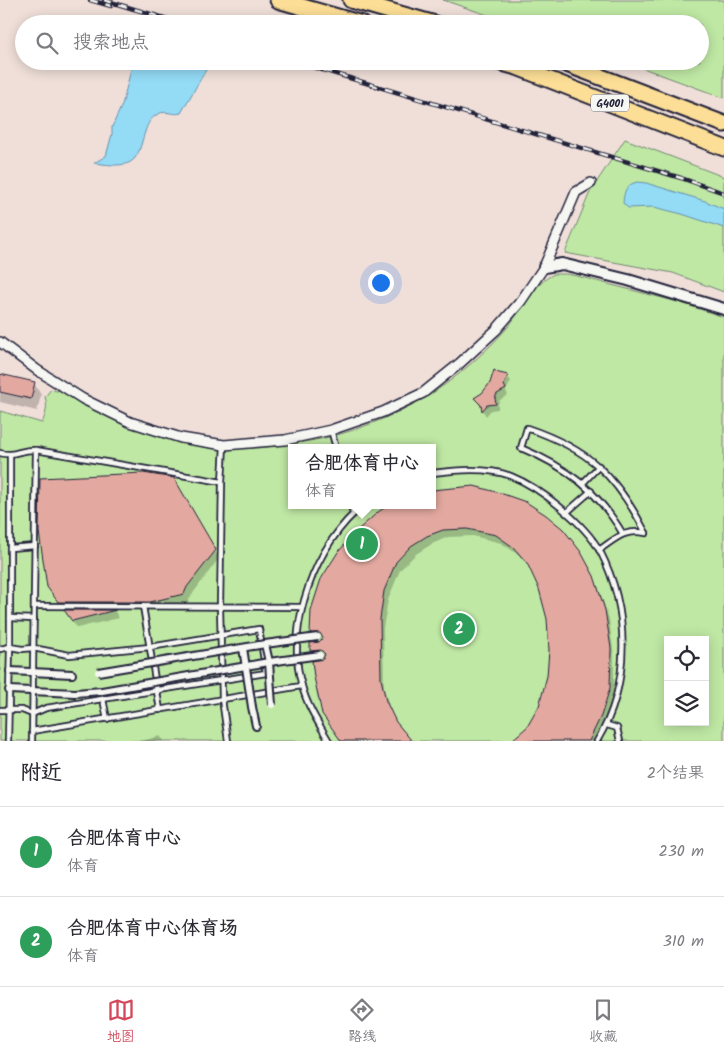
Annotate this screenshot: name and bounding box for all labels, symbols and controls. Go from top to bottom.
search box [15,15,709,70]
text: 搜索地点 [73,28,149,58]
icon: search [33,29,61,57]
road number: G4001 [591,95,629,112]
your location [368,270,394,296]
popup [288,444,436,509]
text: 合肥体育中心 [305,449,419,479]
text: 体育 [305,479,337,504]
pin: 1 [346,525,378,563]
pin: 2 [443,610,475,648]
map controls [664,636,709,726]
button: locate [664,636,709,681]
button: layers [664,681,709,726]
text: 附近 [20,757,62,790]
text: 2个结果 [647,761,704,786]
text: 合肥体育中心 [67,824,181,854]
text: 1 [34,839,38,864]
text: 230 m [658,839,704,864]
text: 体育 [67,854,99,879]
text: 合肥体育中心体育场 [67,914,238,944]
text: 2 [31,929,41,954]
text: 310 m [663,929,704,954]
text: 体育 [67,944,99,969]
tab: 地图 [107,996,135,1048]
tab: 路线 [348,996,376,1048]
tab: 收藏 [589,996,617,1048]

